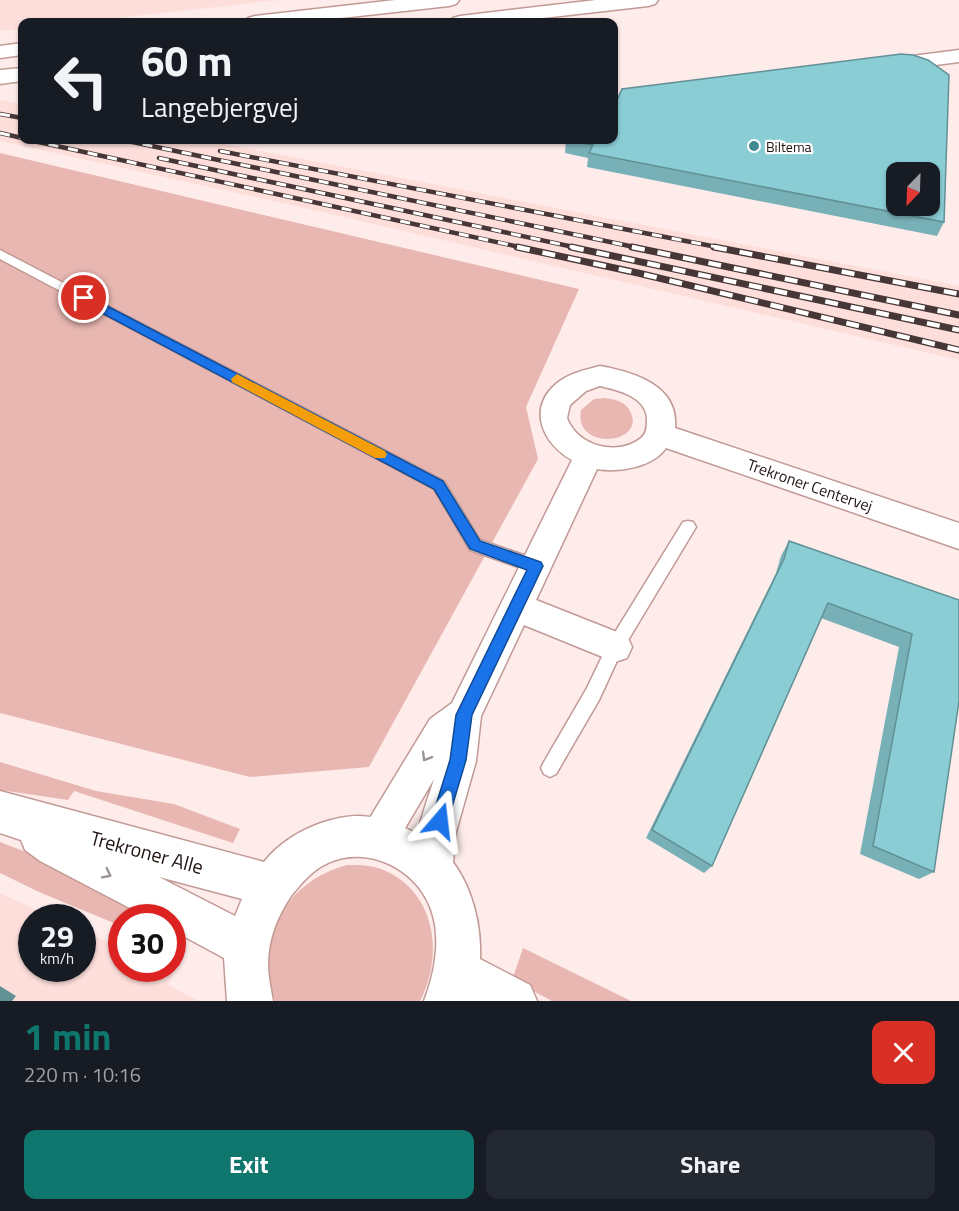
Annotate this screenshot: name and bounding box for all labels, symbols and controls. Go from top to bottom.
text: 60 m [141,28,233,92]
icon: left [42,42,120,120]
text: Langebjergvej [141,86,299,127]
place label: Biltema [766,136,812,157]
marker: Biltema [747,139,761,153]
north arrow [886,162,940,216]
map controls [886,162,940,216]
pin [58,272,109,323]
icon: arrive [67,281,100,314]
street label: Trekroner Centervej [744,452,876,518]
one-way arrow [423,751,434,762]
position arrow [408,789,472,853]
street label: Trekroner Alle [87,822,207,882]
one-way arrow [101,866,112,878]
speed limit sign: 30 [108,904,186,982]
text: 29 [40,913,74,959]
text: km/h [40,947,74,970]
text: 1 min [24,1009,111,1064]
button: close [872,1021,935,1084]
text: 220 m · 10:16 [24,1059,141,1090]
button: Exit [24,1130,474,1199]
button: Share [486,1130,935,1199]

